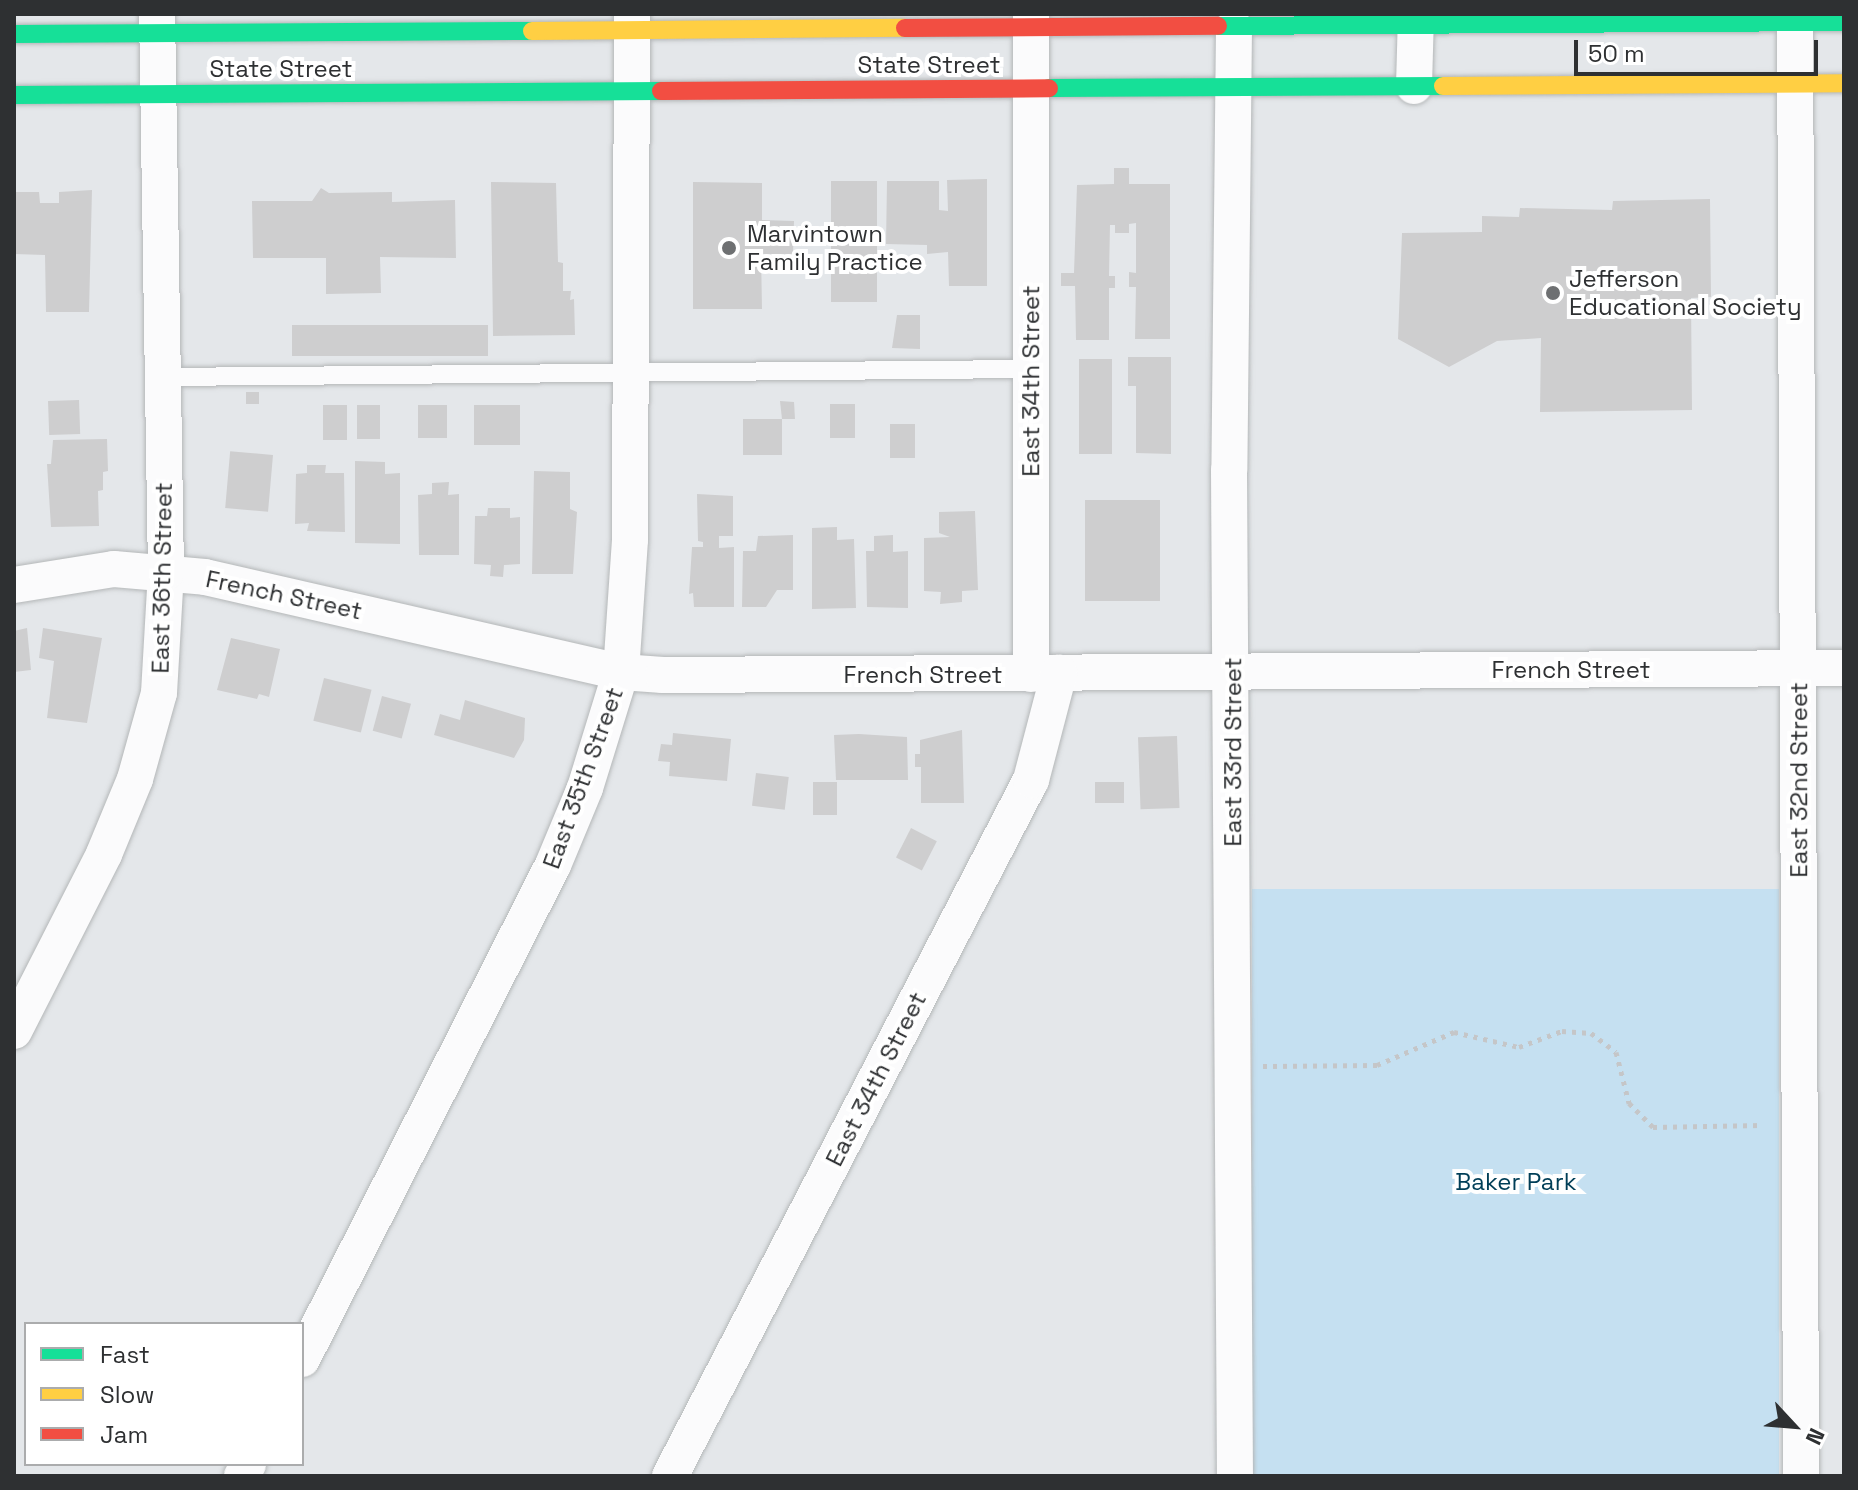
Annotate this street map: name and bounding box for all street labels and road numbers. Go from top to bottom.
street label: State Street [857,51,1001,79]
street label: State Street [209,55,353,83]
street label: East 34th Street [1017,285,1045,477]
street label: East 36th Street [146,482,178,674]
street label: French Street [203,564,365,626]
street label: French Street [1491,656,1651,684]
street label: East 33rd Street [1219,657,1247,847]
street label: French Street [843,661,1003,689]
street label: East 32nd Street [1785,682,1813,878]
street label: East 35th Street [537,683,629,873]
street label: East 34th Street [820,987,932,1171]

